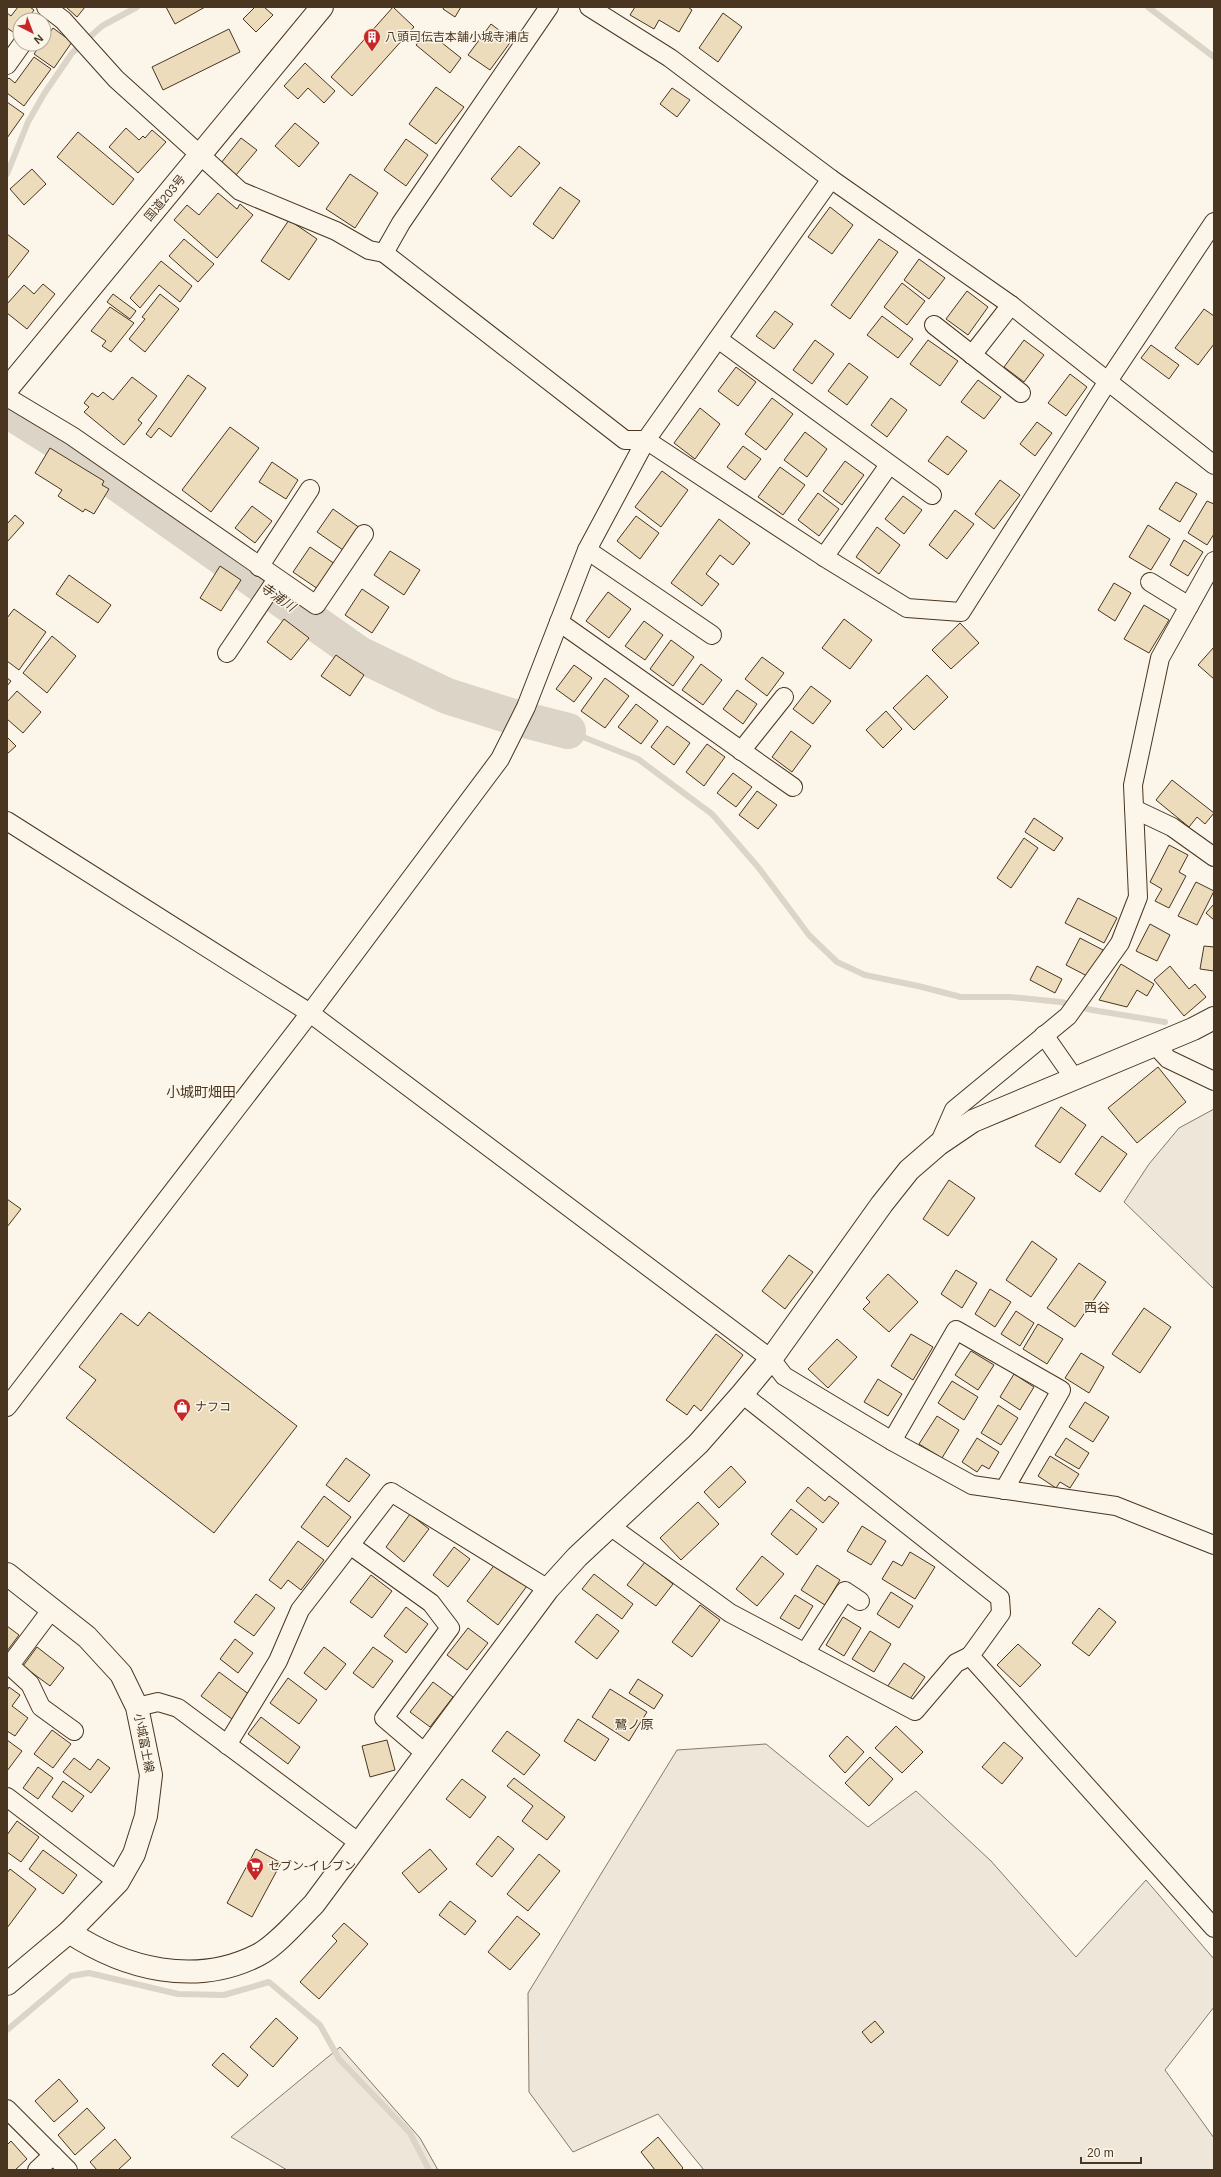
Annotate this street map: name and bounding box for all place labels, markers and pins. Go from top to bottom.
building icon: 八頭司伝吉本舗小城寺浦店 [362,27,382,52]
place label: 八頭司伝吉本舗小城寺浦店 [385,30,529,44]
shop icon: ナフコ [172,1397,192,1422]
place label: ナフコ [195,1400,231,1414]
supermarket icon: セブン-イレブン [245,1856,265,1881]
place label: セブン-イレブン [268,1859,356,1873]

